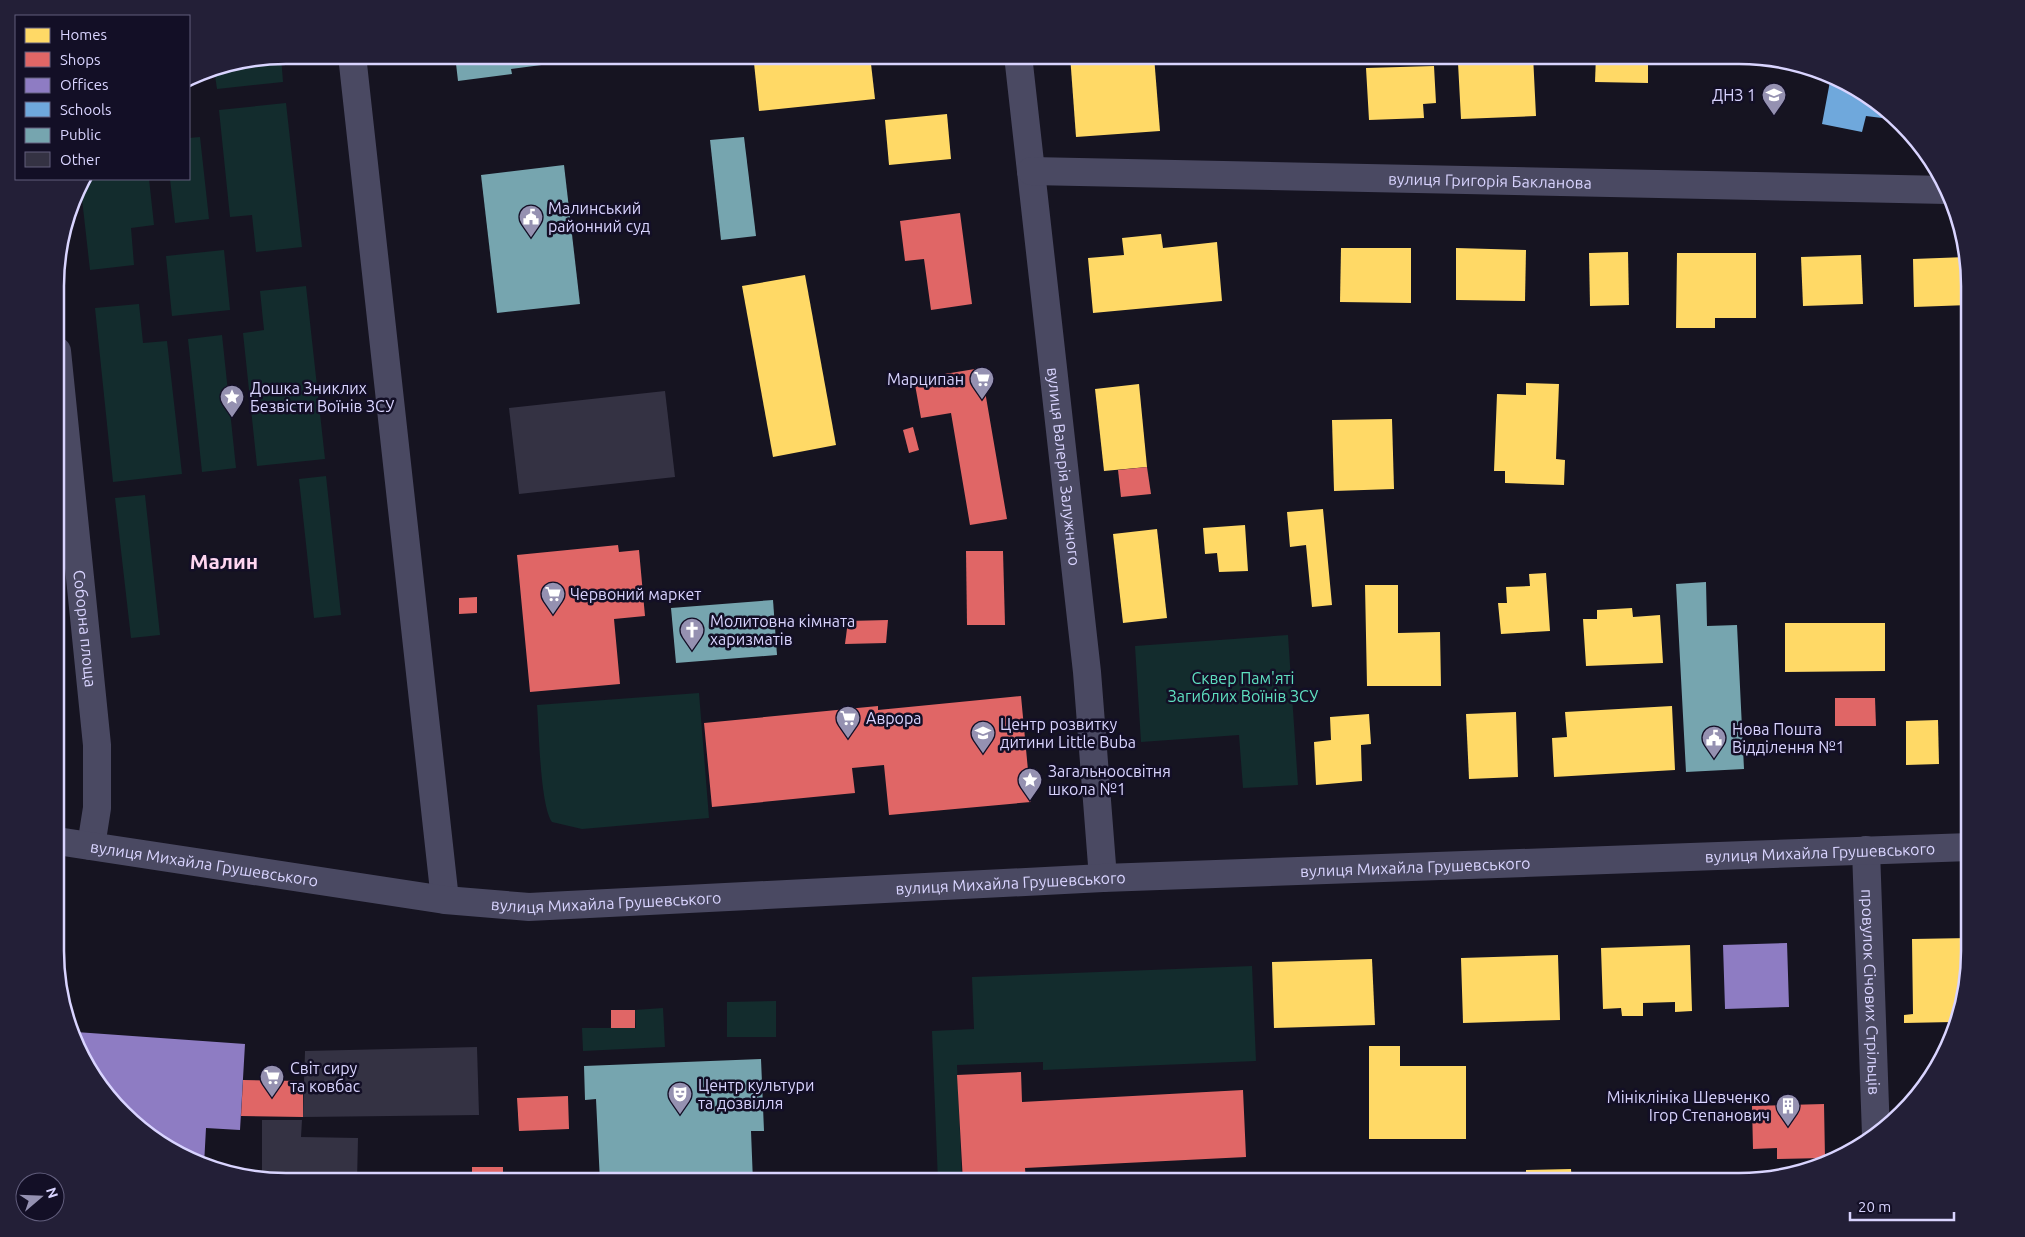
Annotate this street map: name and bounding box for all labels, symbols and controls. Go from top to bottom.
legend [15,15,190,180]
text: Homes [60,26,107,43]
text: Shops [60,51,101,68]
text: Offices [60,76,108,93]
school or university icon: ДНЗ 1 [1761,82,1787,116]
place label: ДНЗ 1 [1712,86,1756,104]
text: Schools [60,101,111,118]
text: Public [60,126,101,143]
text: Other [60,151,100,168]
street label: вулиця Григорія Бакланова [1388,169,1592,192]
place label: Малинський районний суд [548,199,650,235]
public building icon: Малинський районний суд [518,204,544,238]
supermarket icon: Марципан [969,366,995,400]
street label: вулиця Валерія Залужного [1044,366,1084,567]
place label: Марципан [887,370,964,388]
place label: Дошка Зниклих Безвісти Воїнів ЗСУ [250,379,394,415]
place icon: Дошка Зниклих Безвісти Воїнів ЗСУ [219,384,245,418]
district label: Малин [190,549,258,573]
street label: Соборна площа [70,569,100,688]
supermarket icon: Червоний маркет [540,581,566,615]
place label: Червоний маркет [570,585,701,603]
place label: Молитовна кімната харизматів [710,612,855,648]
church icon: Молитовна кімната харизматів [679,617,705,651]
park label: Сквер Пам'яті Загиблих Воїнів ЗСУ [1168,669,1318,705]
supermarket icon: Аврора [835,705,861,739]
place label: Аврора [866,709,922,727]
place label: Центр розвитку дитини Little Buba [1000,715,1136,751]
school or university icon: Центр розвитку дитини Little Buba [970,720,996,754]
place label: Нова Пошта Відділення №1 [1732,720,1845,756]
public building icon: Нова Пошта Відділення №1 [1701,725,1727,759]
place label: Загальноосвітня школа №1 [1048,762,1171,798]
place icon: Загальноосвітня школа №1 [1017,767,1043,801]
street label: вулиця Михайла Грушевського [89,837,320,890]
street label: вулиця Михайла Грушевського [1705,839,1936,865]
street label: вулиця Михайла Грушевського [1300,854,1531,880]
street label: вулиця Михайла Грушевського [895,868,1126,897]
street label: вулиця Михайла Грушевського [490,888,722,916]
street label: провулок Січових Стрільців [1858,889,1884,1095]
place label: Світ сиру та ковбас [290,1059,361,1095]
supermarket icon: Світ сиру та ковбас [259,1064,285,1098]
place label: Центр культури та дозвілля [698,1076,814,1112]
theatre icon: Центр культури та дозвілля [667,1081,693,1115]
place label: Мініклініка Шевченко Ігор Степанович [1607,1088,1770,1124]
building icon: Мініклініка Шевченко Ігор Степанович [1775,1093,1801,1127]
north arrow [15,1172,65,1222]
text: N [43,1185,62,1200]
scale bar [1850,1190,1954,1222]
text: 20 m [1858,1198,1891,1215]

